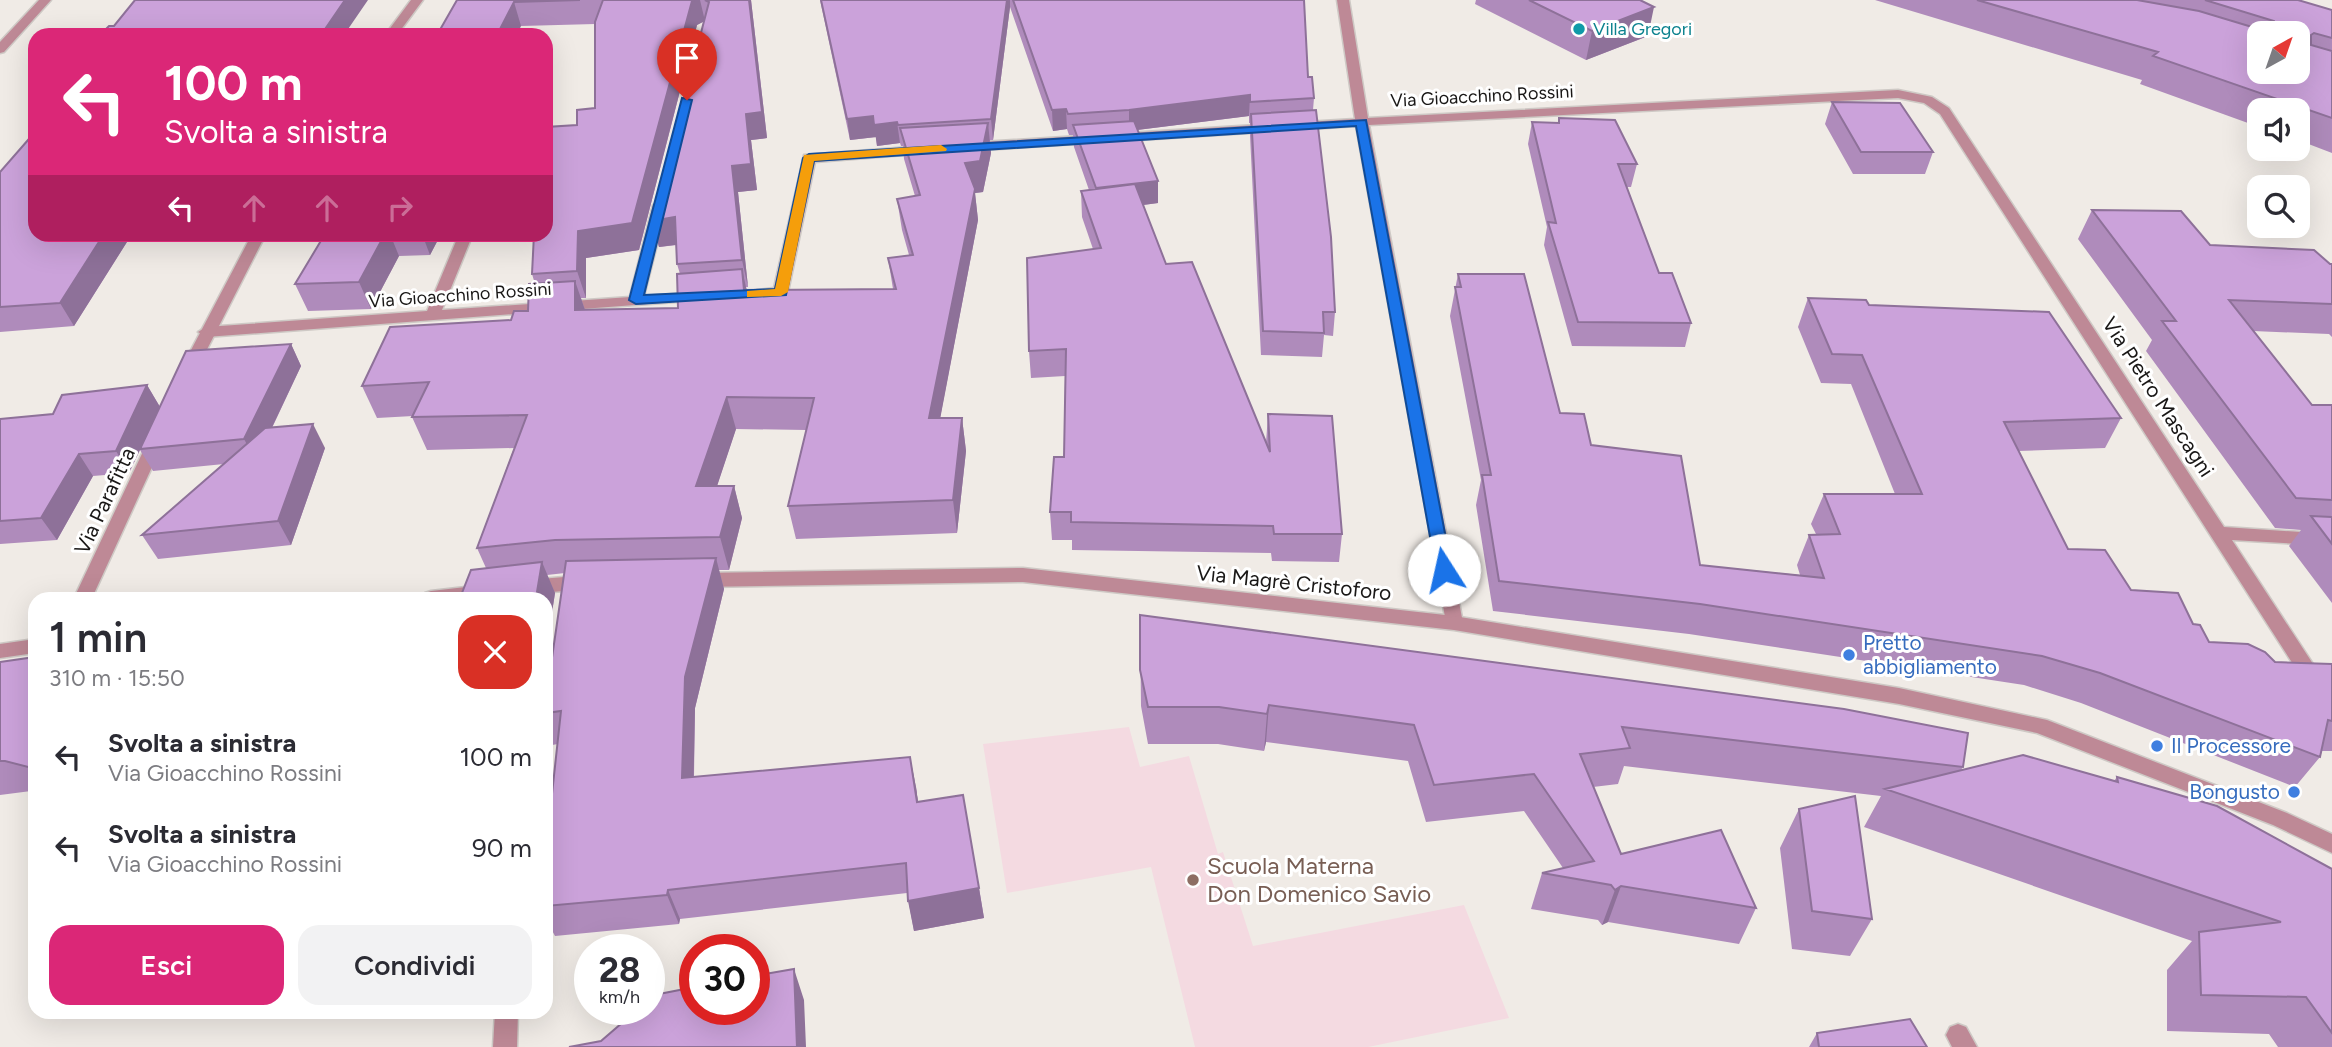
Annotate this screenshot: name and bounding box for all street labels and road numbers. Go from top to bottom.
street label: Via Gioacchino Rossini [1390,80,1574,112]
street label: Via Gioacchino Rossini [368,278,552,312]
street label: Via Pietro Mascagni [2097,312,2219,481]
street label: Via Parafitta [69,443,140,558]
street label: Via Magrè Cristoforo [1195,560,1393,605]

